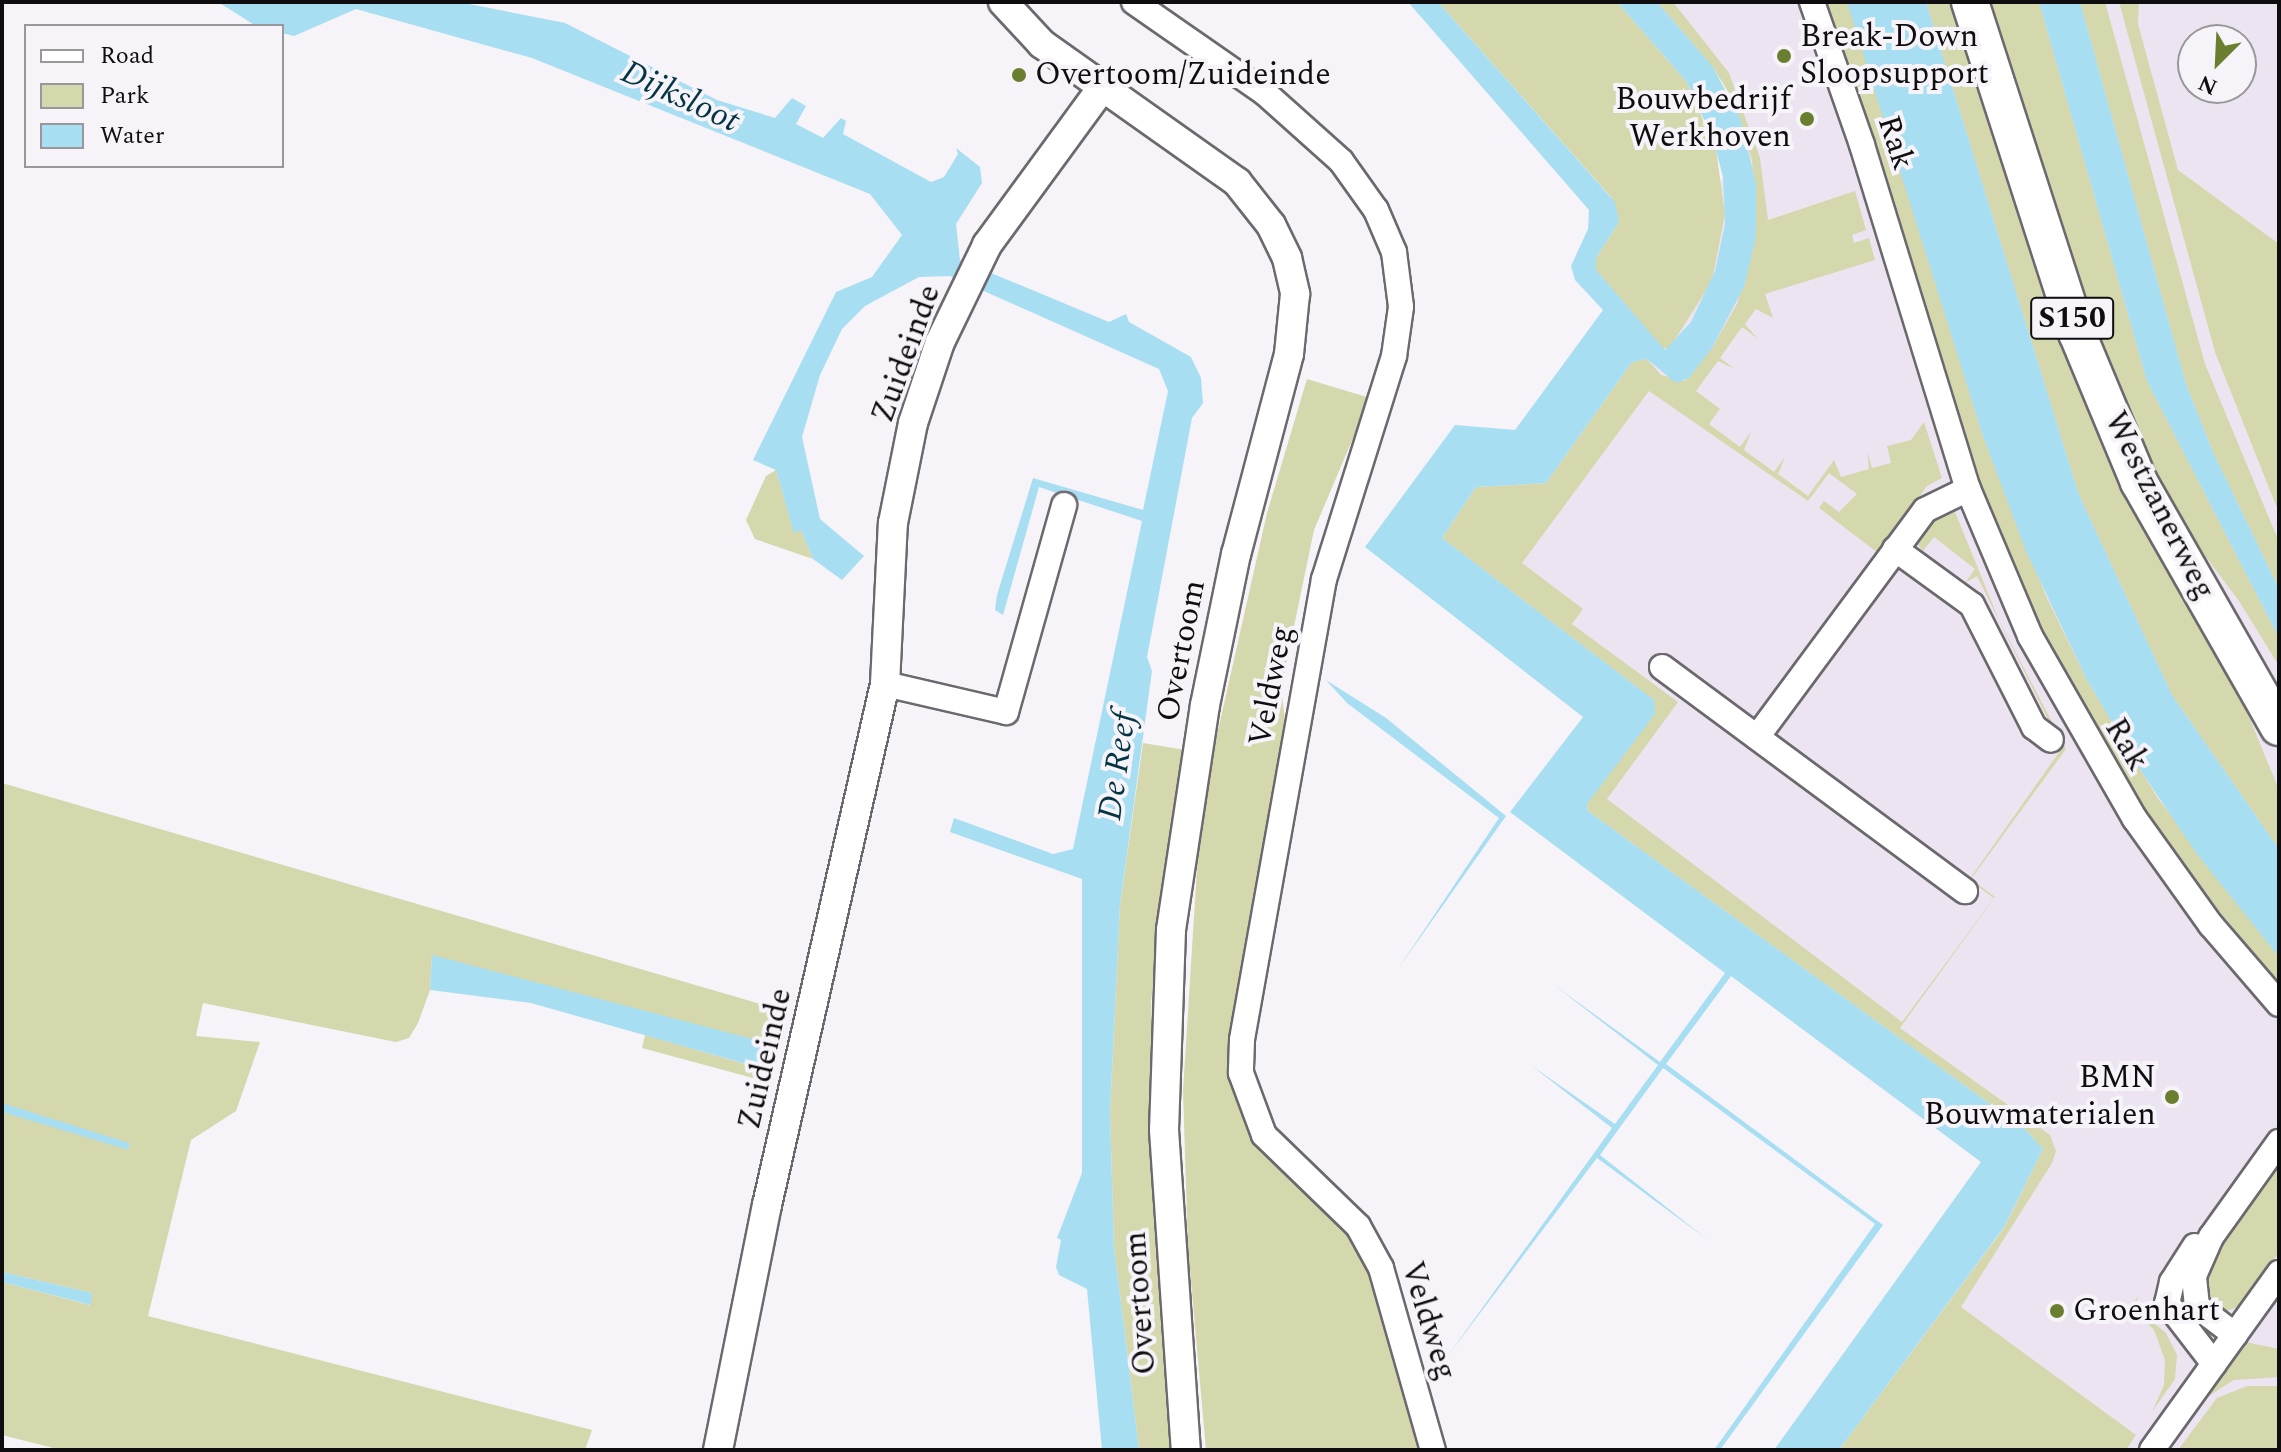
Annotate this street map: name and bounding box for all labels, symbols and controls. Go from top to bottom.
place label: Break-Down Sloopsupport [1800,19,1989,94]
legend [24,24,284,168]
north arrow [2177,24,2257,104]
text: Road [100,38,154,74]
marker: Break-Down Sloopsupport [1775,47,1793,65]
water label: Dijksloot [614,52,746,142]
place label: Overtoom/Zuideinde [1035,56,1331,94]
marker: Overtoom/Zuideinde [1010,66,1028,84]
text: N [2193,66,2223,103]
text: Park [100,78,150,114]
place label: Bouwbedrijf Werkhoven [1615,82,1791,157]
marker: Bouwbedrijf Werkhoven [1798,110,1816,128]
street label: Rak [1868,111,1922,175]
text: Water [100,118,164,154]
street label: Zuideinde [864,280,950,428]
road number: S150 [2030,292,2114,344]
street label: Westzanerweg [2095,406,2223,606]
street label: Overtoom [1149,577,1215,725]
street label: Veldweg [1242,622,1302,750]
water label: De Reef [1090,709,1146,823]
street label: Rak [2095,712,2157,778]
street label: Zuideinde [731,985,801,1133]
place label: BMN Bouwmaterialen [1924,1060,2156,1135]
marker: BMN Bouwmaterialen [2163,1088,2181,1106]
street label: Overtoom [1117,1230,1165,1376]
street label: Veldweg [1392,1257,1464,1385]
place label: Groenhart [2073,1292,2220,1330]
marker: Groenhart [2048,1302,2066,1320]

